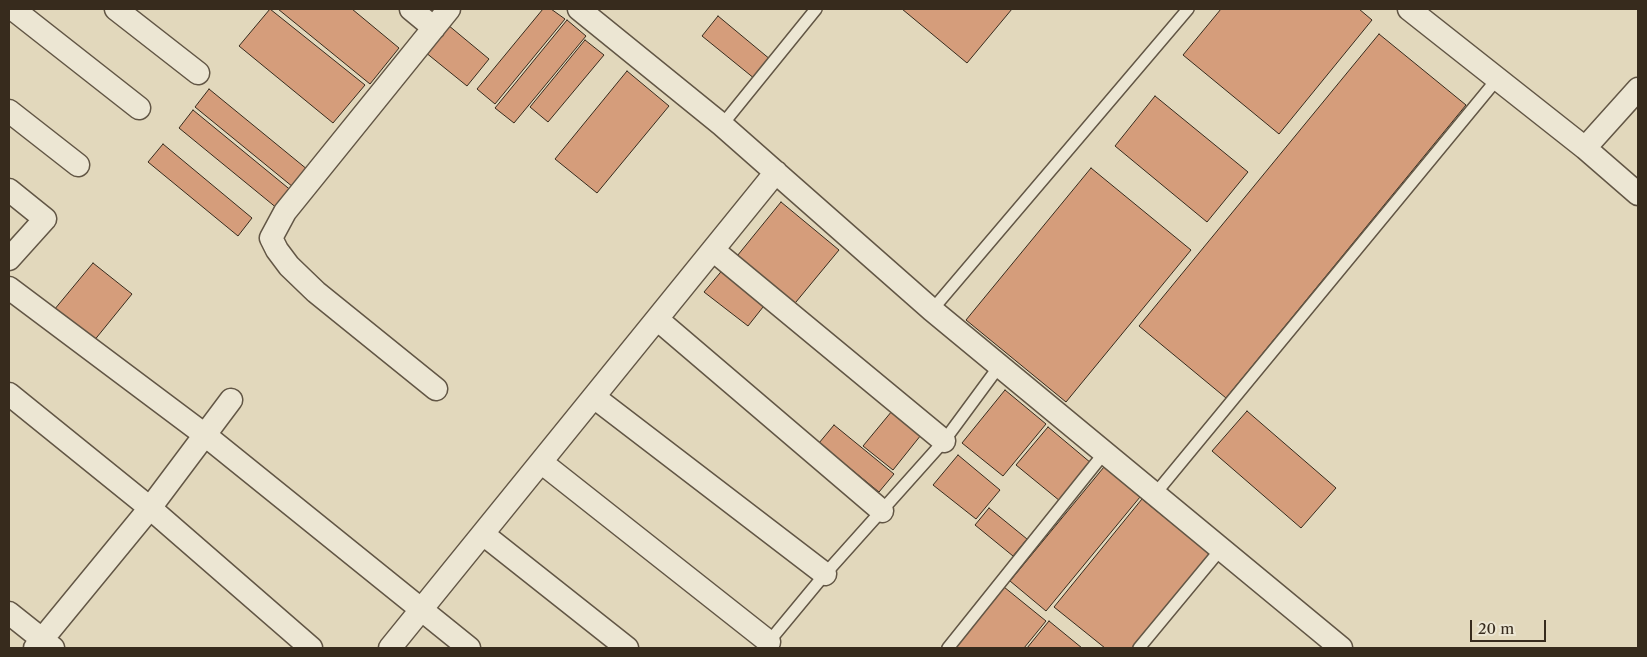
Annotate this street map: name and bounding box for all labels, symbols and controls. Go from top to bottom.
scale bar [1472,610,1548,642]
text: 20 m [1478,619,1514,638]

